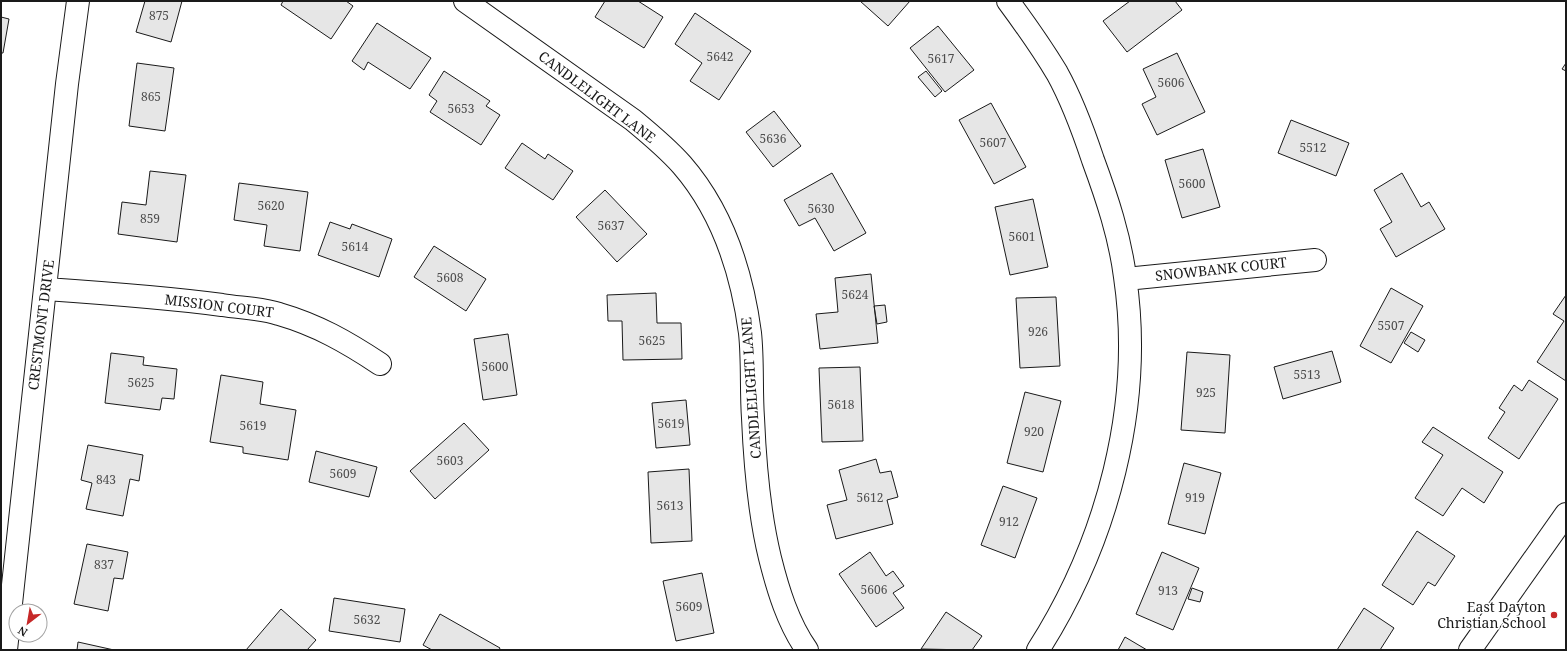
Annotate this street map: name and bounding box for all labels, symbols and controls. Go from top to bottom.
house number: 875 [149,7,169,24]
street label: CANDLELIGHT LANE [535,46,660,147]
house number: 5642 [707,48,733,65]
house number: 5617 [928,50,955,67]
house number: 5606 [1158,74,1185,91]
house number: 865 [141,88,161,105]
house number: 5653 [448,100,475,117]
house number: 5636 [760,130,787,147]
house number: 5607 [980,134,1007,151]
house number: 5512 [1300,139,1326,156]
house number: 5600 [1179,175,1206,192]
house number: 5620 [258,197,285,214]
house number: 5630 [808,200,835,217]
house number: 859 [140,210,160,227]
house number: 5637 [598,217,625,234]
house number: 5601 [1009,228,1035,245]
house number: 5614 [342,238,369,255]
street label: SNOWBANK COURT [1154,252,1288,285]
street label: CRESTMONT DRIVE [23,258,58,391]
house number: 5608 [437,269,464,286]
house number: 5624 [842,286,869,303]
street label: MISSION COURT [163,289,275,322]
street label: CANDLELIGHT LANE [736,316,765,460]
house number: 5507 [1378,317,1405,334]
house number: 926 [1028,323,1048,340]
house number: 5625 [639,332,665,349]
house number: 5600 [482,358,509,375]
house number: 5513 [1294,366,1321,383]
house number: 5625 [128,374,154,391]
house number: 925 [1196,384,1216,401]
house number: 5618 [828,396,855,413]
house number: 5619 [658,415,684,432]
house number: 5619 [240,417,266,434]
house number: 920 [1024,423,1044,440]
house number: 5603 [437,452,464,469]
house number: 5609 [330,465,356,482]
house number: 843 [96,471,116,488]
house number: 5612 [857,489,883,506]
house number: 919 [1185,489,1205,506]
house number: 5613 [657,497,684,514]
house number: 912 [999,513,1019,530]
house number: 837 [94,556,114,573]
house number: 5606 [861,581,888,598]
house number: 913 [1158,582,1178,599]
place label: East Dayton Christian School [1437,597,1547,632]
house number: 5609 [676,598,702,615]
north arrow [8,603,48,643]
marker: East Dayton Christian School [1549,610,1559,620]
house number: 5632 [354,611,380,628]
text: N [15,623,30,641]

